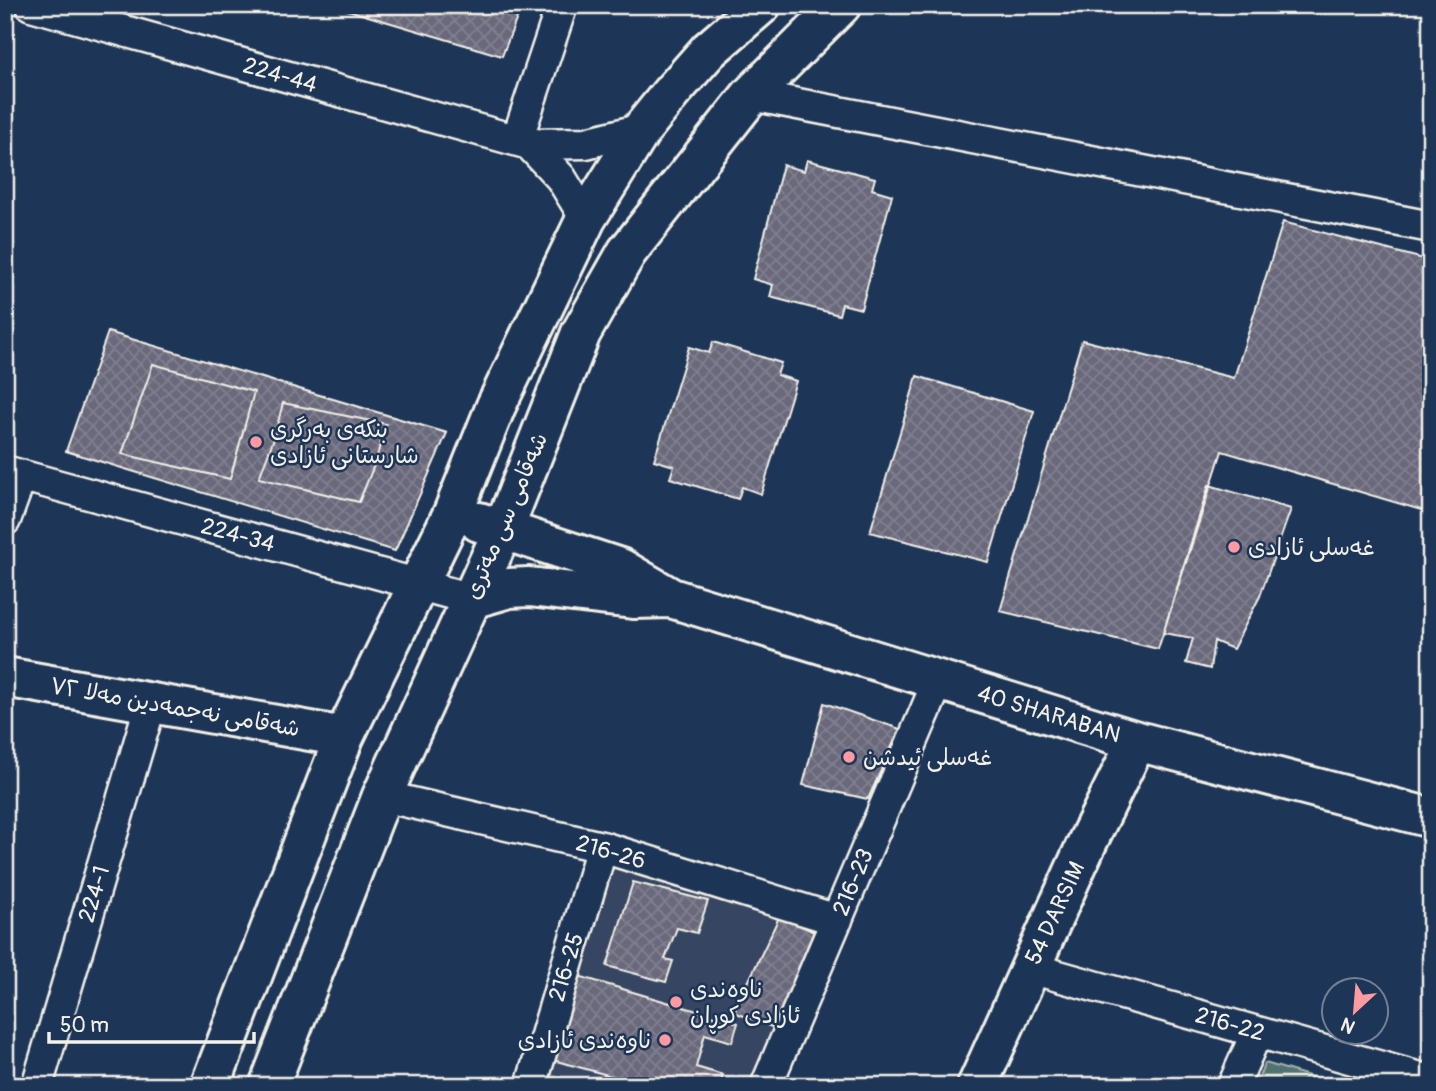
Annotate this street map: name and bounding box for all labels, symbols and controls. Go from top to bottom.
street label: 224-44 [240,51,320,99]
place label: بنکەی بەرگری شارستانی ئازادی [270,415,419,470]
street label: شەقامی سی مەتری [458,428,554,604]
marker: بنکەی بەرگری شارستانی ئازادی [248,434,264,450]
street label: 224-34 [198,511,278,559]
place label: غەسلی ئازادی [1248,533,1375,562]
marker: غەسلی ئازادی [1226,539,1242,555]
street label: شەقامی نەجمەدین مەلا ٧٢ [48,671,302,743]
street label: 40 SHARABAN [974,678,1124,750]
place label: غەسلی ئیدشن [863,743,992,772]
marker: غەسلی ئیدشن [841,749,857,765]
street label: 216-26 [573,828,649,876]
street label: 216-23 [826,844,880,920]
street label: 54 DARSIM [1019,857,1091,969]
street label: 224-1 [72,862,116,926]
street label: 216-25 [542,929,590,1005]
place label: ناوەندی ئازادی کوڕان [690,975,800,1034]
north arrow [1320,976,1390,1046]
marker: ناوەندی ئازادی کوڕان [668,994,684,1010]
scale bar [49,1000,254,1044]
street label: 216-22 [1192,1000,1268,1048]
text: 50 m [60,1012,109,1039]
text: N [1337,1012,1359,1039]
place label: ناوەندی ئازادی [518,1026,651,1055]
marker: ناوەندی ئازادی [657,1032,673,1048]

